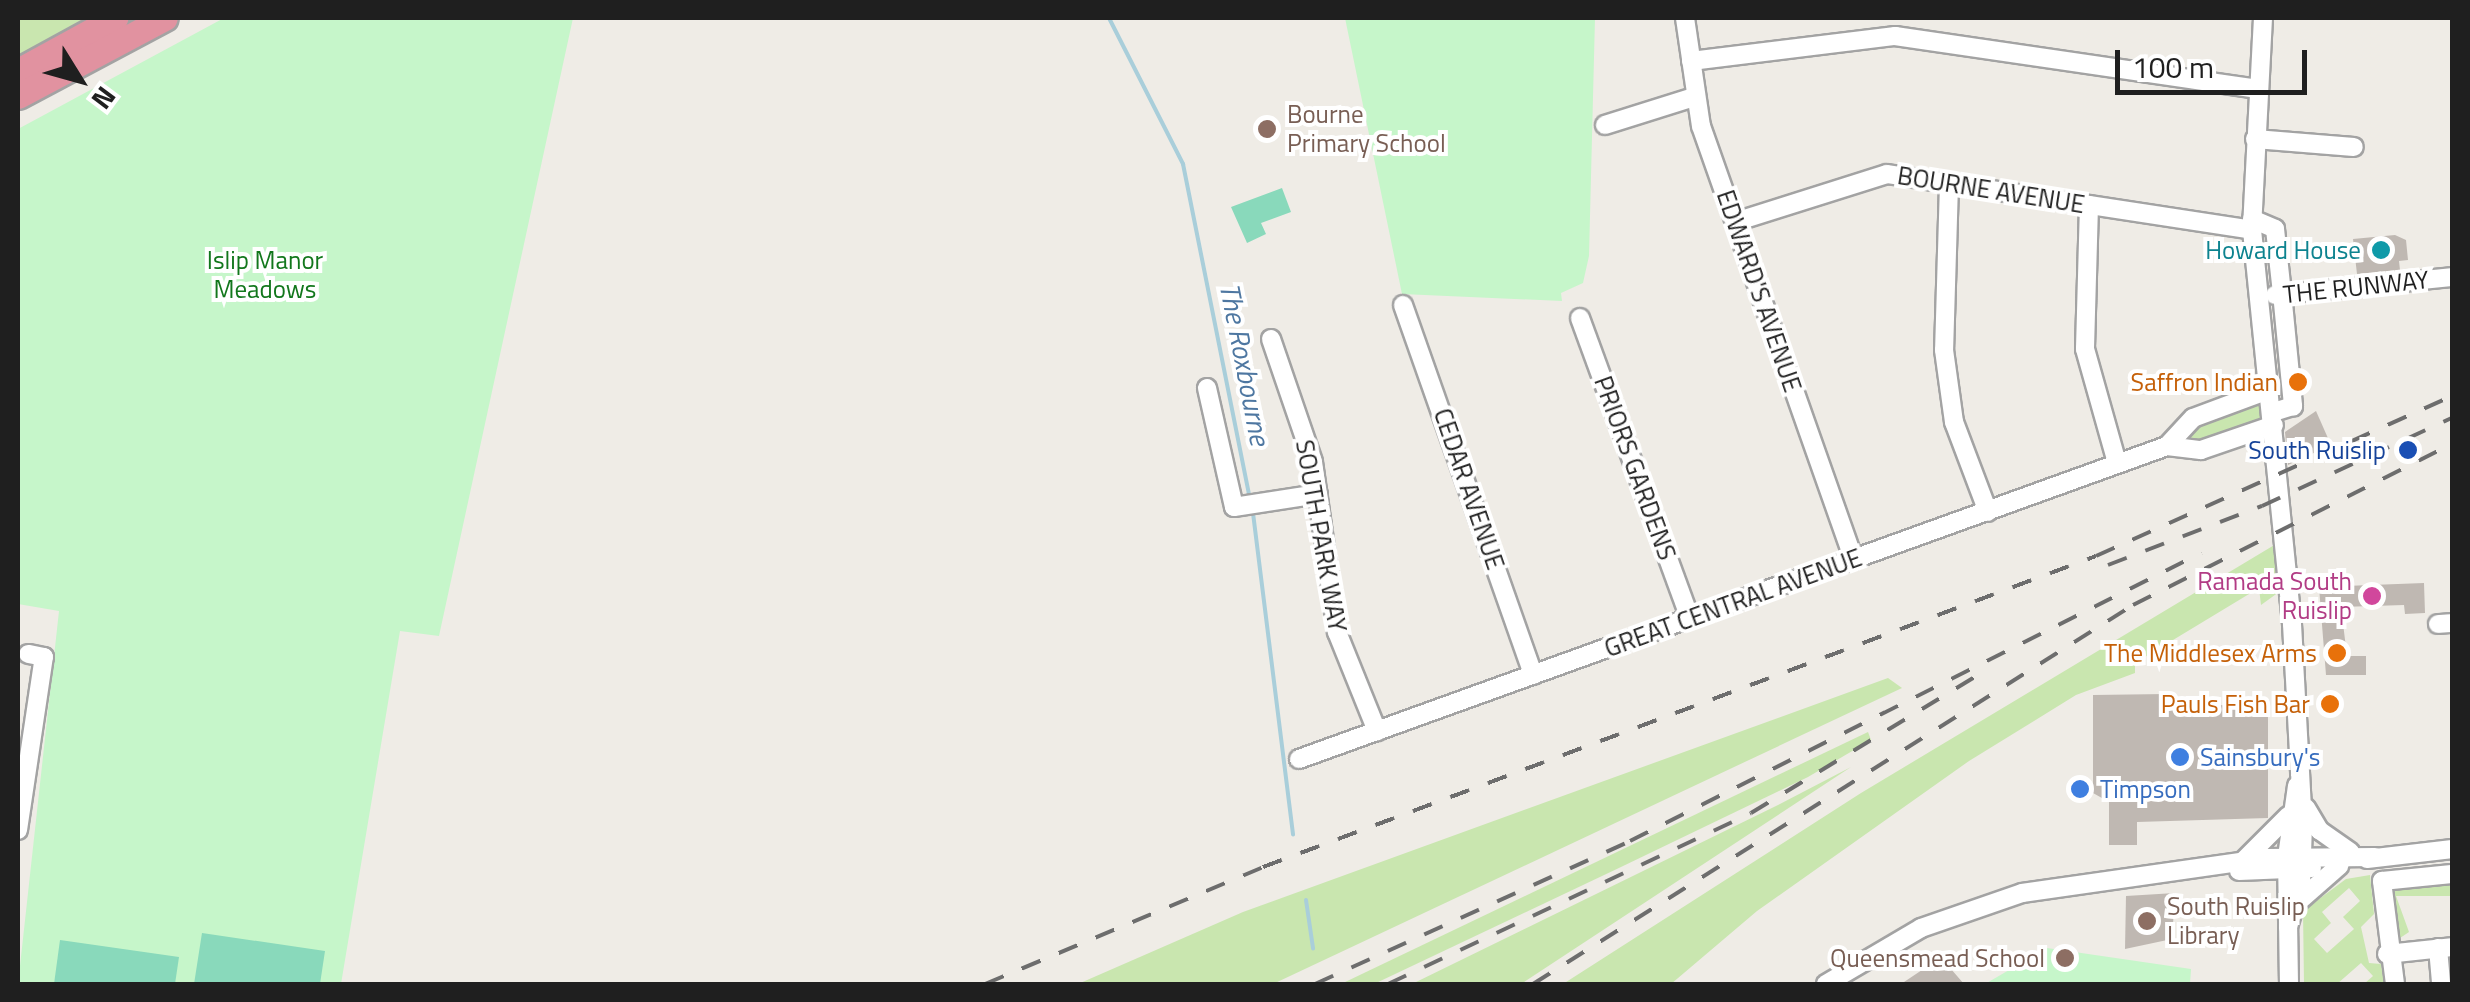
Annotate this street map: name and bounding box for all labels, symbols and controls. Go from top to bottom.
north arrow [30,30,130,130]
scale bar [2120,30,2312,92]
text: 100 m [2132,44,2214,90]
text: N [81,78,127,119]
place label: Bourne Primary School [1287,100,1446,159]
marker: Bourne Primary School [1256,118,1278,140]
street label: BOURNE AVENUE [1895,160,2087,220]
street label: EDWARD'S AVENUE [1710,186,1808,396]
place label: Howard House [2205,235,2361,265]
marker: Howard House [2370,239,2392,261]
park label: Islip Manor Meadows [207,246,323,305]
street label: THE RUNWAY [2282,264,2430,310]
water label: The Roxbourne [1213,280,1277,448]
place label: Saffron Indian [2131,367,2278,397]
marker: Saffron Indian [2287,371,2309,393]
street label: PRIORS GARDENS [1588,372,1682,564]
street label: CEDAR AVENUE [1427,405,1511,573]
place label: South Ruislip [2248,435,2386,465]
marker: South Ruislip [2395,437,2421,463]
street label: SOUTH PARK WAY [1289,438,1353,634]
street label: GREAT CENTRAL AVENUE [1600,542,1866,664]
place label: Ramada South Ruislip [2197,567,2352,626]
marker: Ramada South Ruislip [2361,585,2383,607]
place label: The Middlesex Arms [2104,638,2317,668]
marker: The Middlesex Arms [2326,642,2348,664]
place label: Pauls Fish Bar [2161,689,2310,719]
marker: Pauls Fish Bar [2319,693,2341,715]
place label: Sainsbury's [2200,742,2320,772]
marker: Sainsbury's [2169,746,2191,768]
place label: Timpson [2100,774,2191,804]
marker: Timpson [2069,778,2091,800]
place label: South Ruislip Library [2167,892,2305,951]
marker: South Ruislip Library [2136,910,2158,932]
place label: Queensmead School [1830,943,2045,973]
marker: Queensmead School [2054,947,2076,969]

